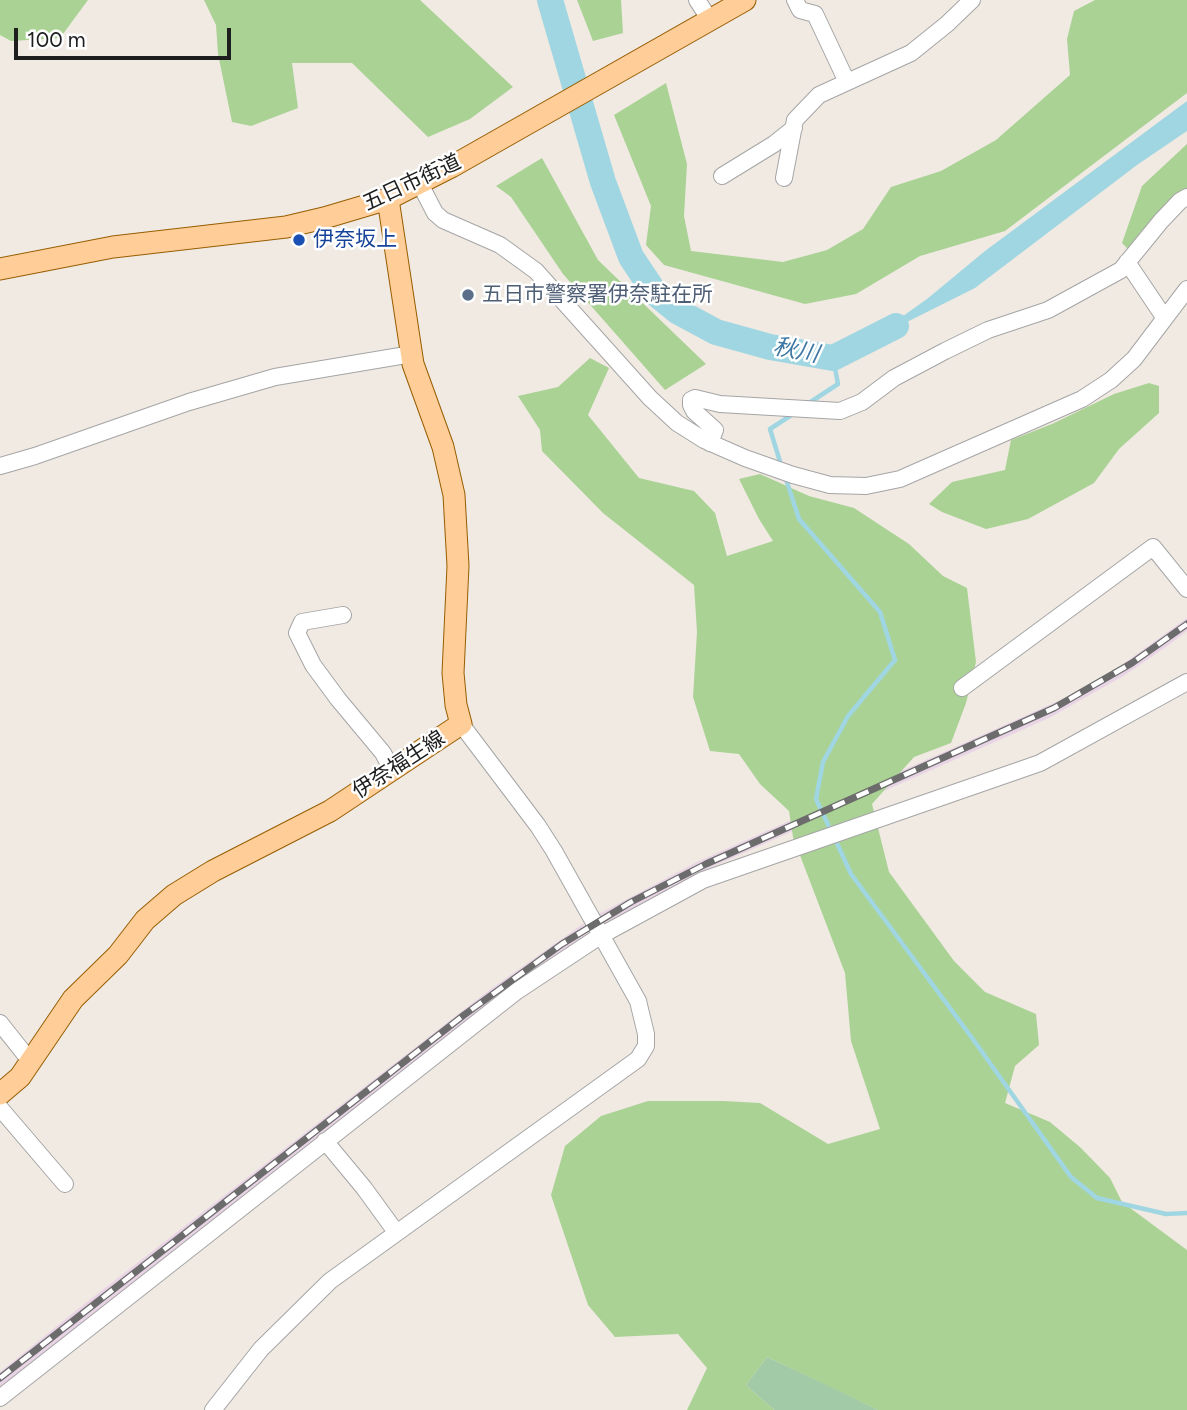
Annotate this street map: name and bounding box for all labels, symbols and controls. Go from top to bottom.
scale bar [18,14,234,58]
text: 100 m [27,27,86,52]
street label: 五日市街道 [359,149,465,217]
place label: 伊奈坂上 [313,227,397,253]
marker: 伊奈坂上 [291,232,307,248]
place label: 五日市警察署伊奈駐在所 [482,282,713,308]
marker: 五日市警察署伊奈駐在所 [460,287,476,303]
water label: 秋川 [771,333,821,369]
street label: 伊奈福生線 [348,726,450,804]

